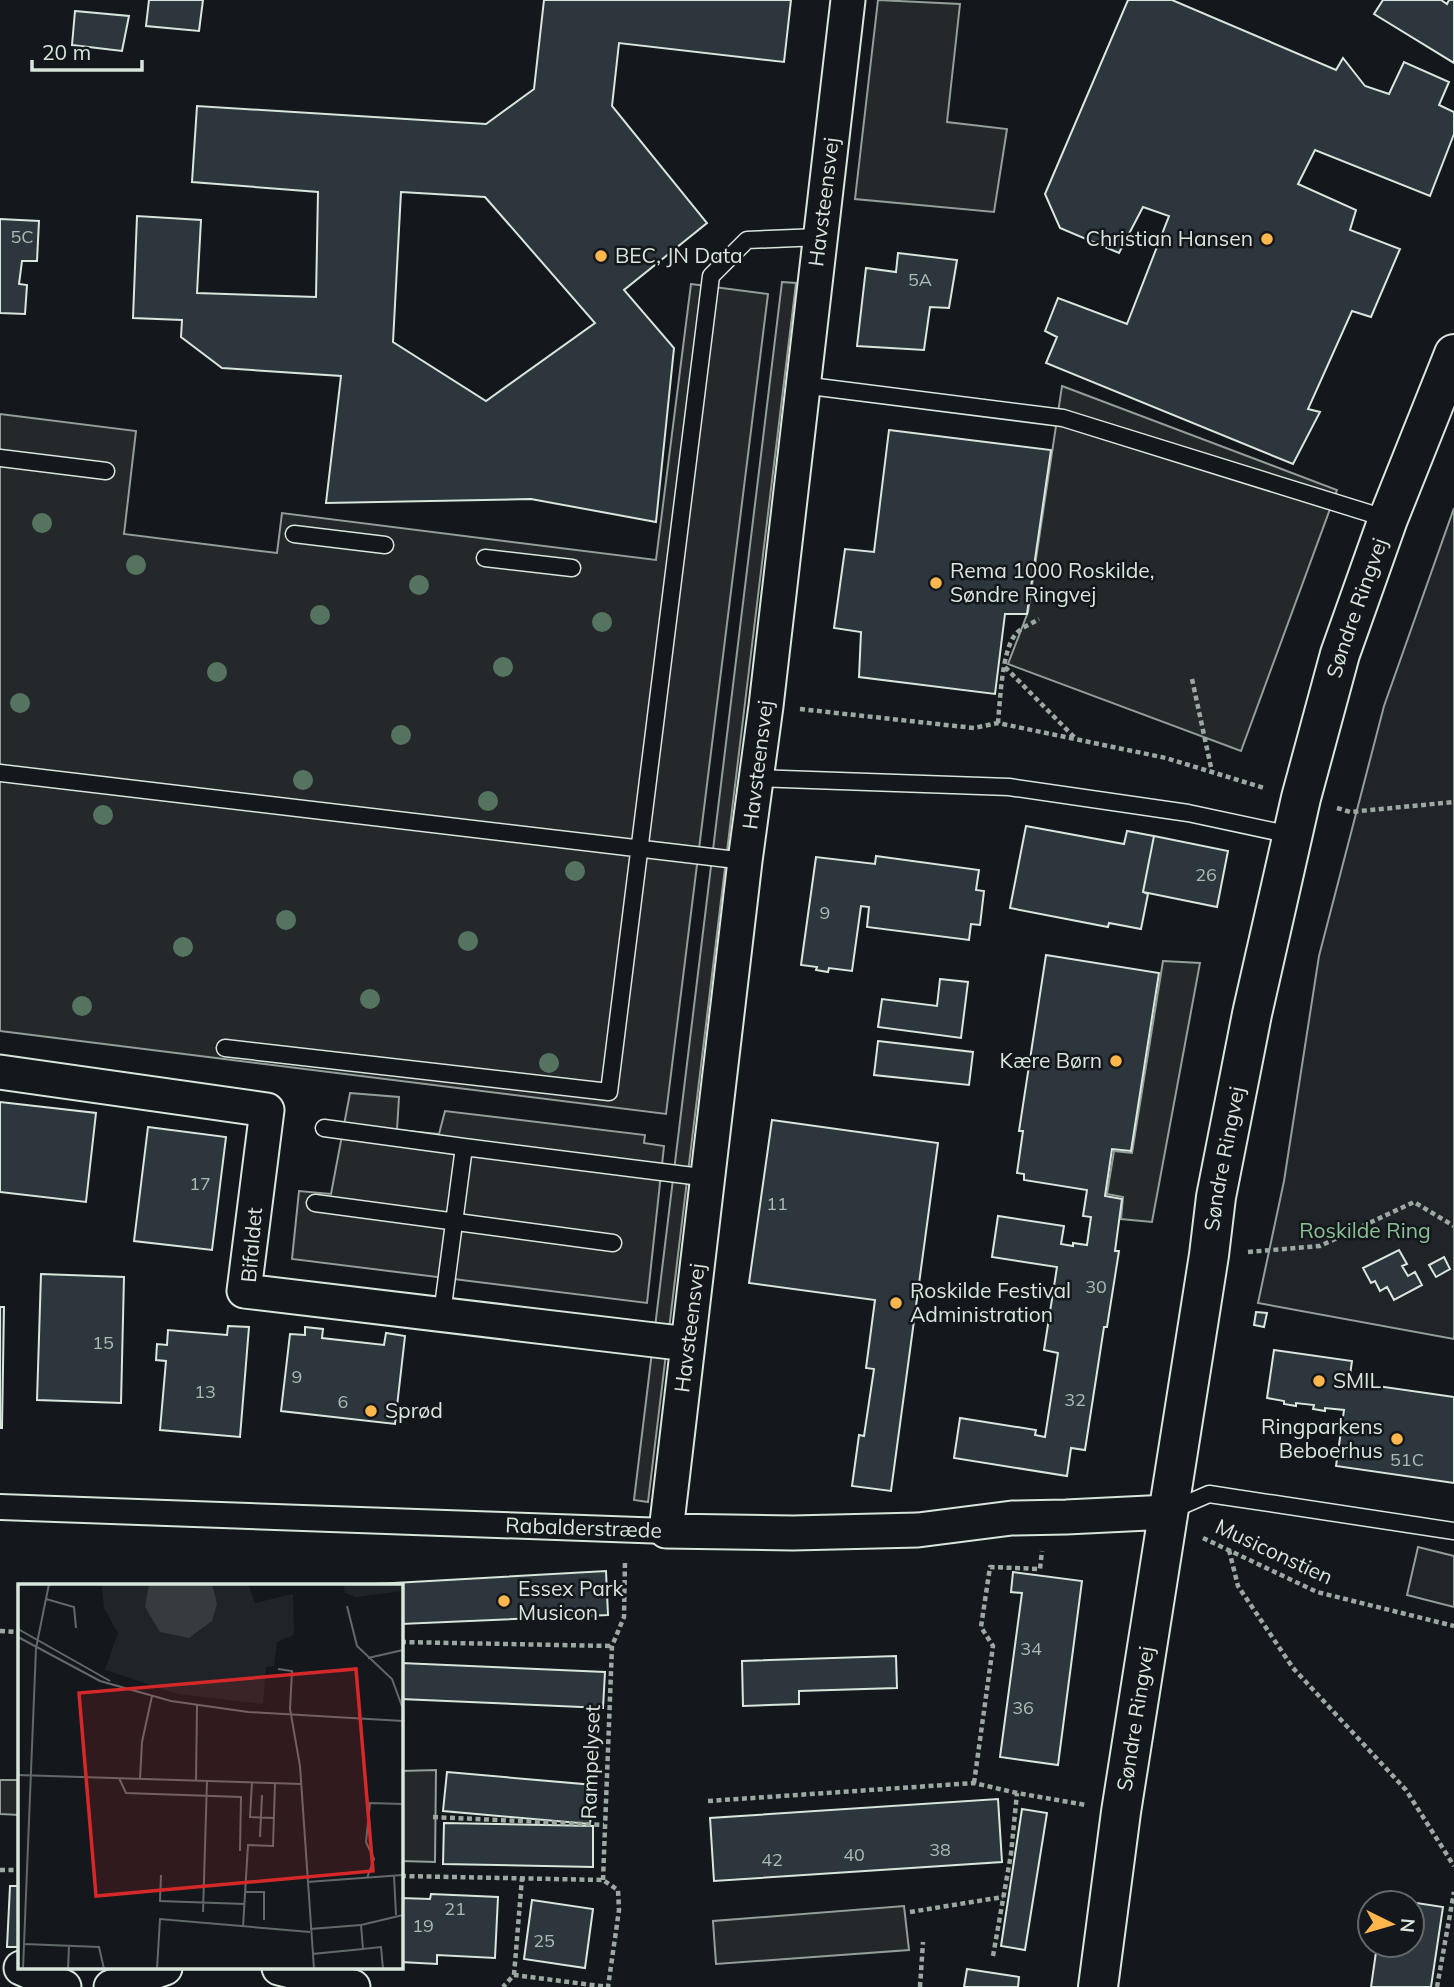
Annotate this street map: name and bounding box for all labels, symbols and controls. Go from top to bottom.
scale bar [32,28,142,72]
text: 20 m [42,39,91,65]
street label: Havsteensvej [802,136,844,268]
house number: 5C [10,225,34,248]
place label: Christian Hansen [1086,225,1253,251]
marker: Christian Hansen [1259,231,1275,247]
place label: BEC, JN Data [615,242,743,268]
marker: BEC, JN Data [593,248,609,264]
house number: 5A [908,268,932,291]
street label: Søndre Ringvej [1320,534,1392,681]
place label: Rema 1000 Roskilde, Søndre Ringvej [950,557,1154,607]
marker: Rema 1000 Roskilde, Søndre Ringvej [928,575,944,591]
street label: Havsteensvej [736,699,778,831]
house number: 26 [1195,863,1217,886]
house number: 9 [820,901,830,924]
place label: Kære Børn [1000,1047,1102,1073]
marker: Kære Børn [1108,1053,1124,1069]
street label: Søndre Ringvej [1198,1084,1249,1232]
house number: 17 [189,1172,211,1195]
house number: 11 [766,1192,788,1215]
street label: Bifaldet [235,1206,267,1284]
park label: Roskilde Ring [1299,1217,1431,1243]
street label: Havsteensvej [668,1262,710,1394]
house number: 30 [1085,1275,1107,1298]
place label: Roskilde Festival Administration [910,1277,1071,1327]
marker: Roskilde Festival Administration [888,1295,904,1311]
house number: 15 [92,1331,114,1354]
house number: 9 [292,1365,302,1388]
place label: SMIL [1333,1367,1382,1393]
marker: SMIL [1311,1373,1327,1389]
house number: 13 [194,1380,216,1403]
house number: 32 [1064,1388,1086,1411]
house number: 6 [338,1390,348,1413]
place label: Sprød [385,1397,443,1423]
marker: Sprød [363,1403,379,1419]
place label: Ringparkens Beboerhus [1261,1413,1383,1463]
marker: Ringparkens Beboerhus [1389,1431,1405,1447]
house number: 51C [1390,1448,1424,1471]
street label: Rabalderstræde [505,1511,662,1543]
street label: Musiconstien [1212,1513,1337,1590]
place label: Essex Park Musicon [518,1575,623,1625]
inset map [18,1584,402,1969]
marker: Essex Park Musicon [496,1593,512,1609]
house number: 34 [1020,1637,1042,1660]
street label: Søndre Ringvej [1110,1644,1159,1793]
house number: 36 [1012,1696,1034,1719]
street label: Rampelyset [575,1704,605,1820]
house number: 38 [929,1838,951,1861]
house number: 40 [843,1843,865,1866]
house number: 42 [761,1848,783,1871]
north arrow [1356,1889,1426,1959]
house number: 21 [444,1897,466,1920]
house number: 19 [412,1914,434,1937]
text: N [1395,1917,1421,1934]
house number: 25 [533,1929,555,1952]

